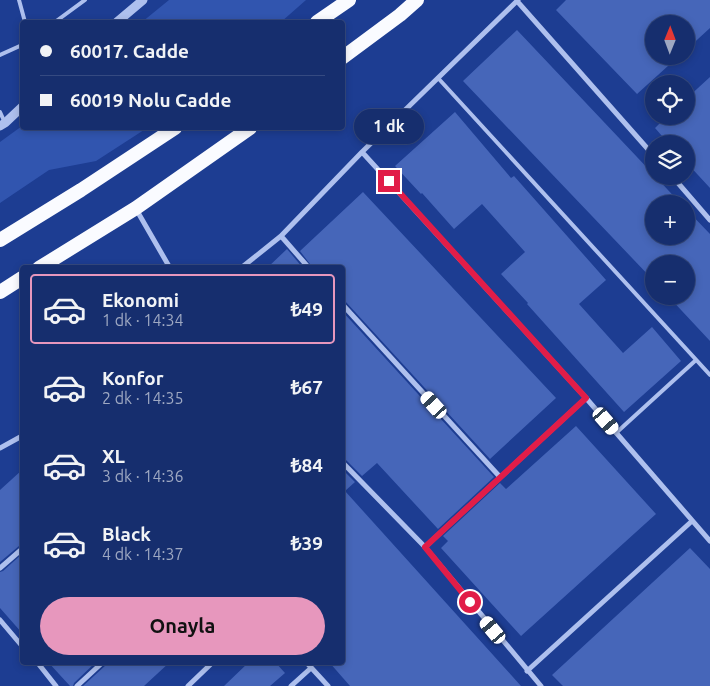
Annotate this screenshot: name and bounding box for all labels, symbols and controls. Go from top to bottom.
north arrow [645,15,695,65]
map controls [645,15,695,305]
text: 60017. Cadde [70,40,189,62]
button: locate [645,75,695,125]
text: 60019 Nolu Cadde [70,89,231,111]
callout: 1 dk [354,109,424,144]
text: 1 dk [373,117,405,135]
button: layers [645,135,695,185]
route end [378,170,400,192]
button: + [645,195,695,245]
button: − [645,255,695,305]
icon: car [42,287,87,332]
text: Ekonomi [102,289,179,311]
text: ₺49 [291,298,323,320]
text: 1 dk · 14:34 [102,311,183,329]
icon: car [42,365,87,410]
text: Konfor [102,367,164,389]
text: ₺67 [291,376,323,398]
text: 2 dk · 14:35 [102,389,183,407]
car [418,389,449,421]
car [590,405,621,437]
icon: car [42,443,87,488]
text: XL [102,445,125,467]
text: ₺84 [291,454,323,476]
text: 3 dk · 14:36 [102,467,183,485]
icon: car [42,521,87,566]
text: Black [102,523,151,545]
text: ₺39 [291,532,323,554]
text: 4 dk · 14:37 [102,545,183,563]
route start [459,591,481,613]
button: Onayla [40,597,325,655]
car [477,614,508,646]

